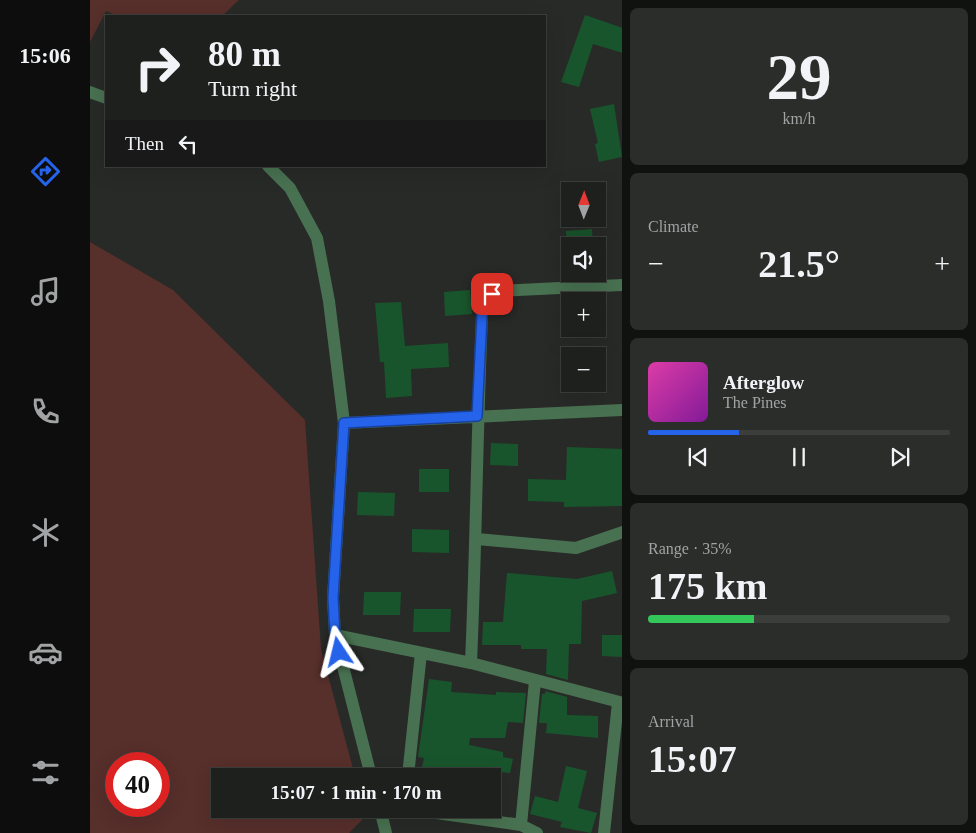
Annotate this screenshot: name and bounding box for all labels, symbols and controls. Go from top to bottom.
icon: right [125,35,190,100]
text: 80 m [208,35,281,74]
text: 29 [767,41,832,113]
text: 15:06 [19,43,71,68]
text: Turn right [208,76,297,101]
text: km/h [783,110,815,127]
icon: left [174,130,202,158]
text: Then [125,133,164,154]
icon: directions [28,154,63,189]
north arrow [561,182,606,228]
map controls [561,182,606,392]
text: Climate [648,218,699,235]
button: sound [561,237,606,282]
text: 21.5° [758,243,840,285]
text: − [648,248,664,279]
text: + [934,248,950,279]
pin [471,273,513,315]
icon: music [28,274,63,309]
icon: arrive [478,280,506,308]
button: + [561,292,606,337]
button: − [561,347,606,392]
text: Afterglow [723,372,804,393]
icon: phone [28,394,63,429]
text: The Pines [723,394,787,411]
icon: previous [684,443,712,471]
icon: pause [785,443,813,471]
icon: next [886,443,914,471]
icon: climate [28,515,63,550]
text: Range · 35% [648,540,732,557]
text: 175 km [648,565,767,607]
position arrow [312,625,364,677]
icon: car [28,635,63,670]
text: Arrival [648,713,694,730]
text: 15:07 [648,738,737,780]
speed limit sign: 40 [105,752,170,817]
icon: filters [28,755,63,790]
text: 15:07 · 1 min · 170 m [271,782,442,803]

